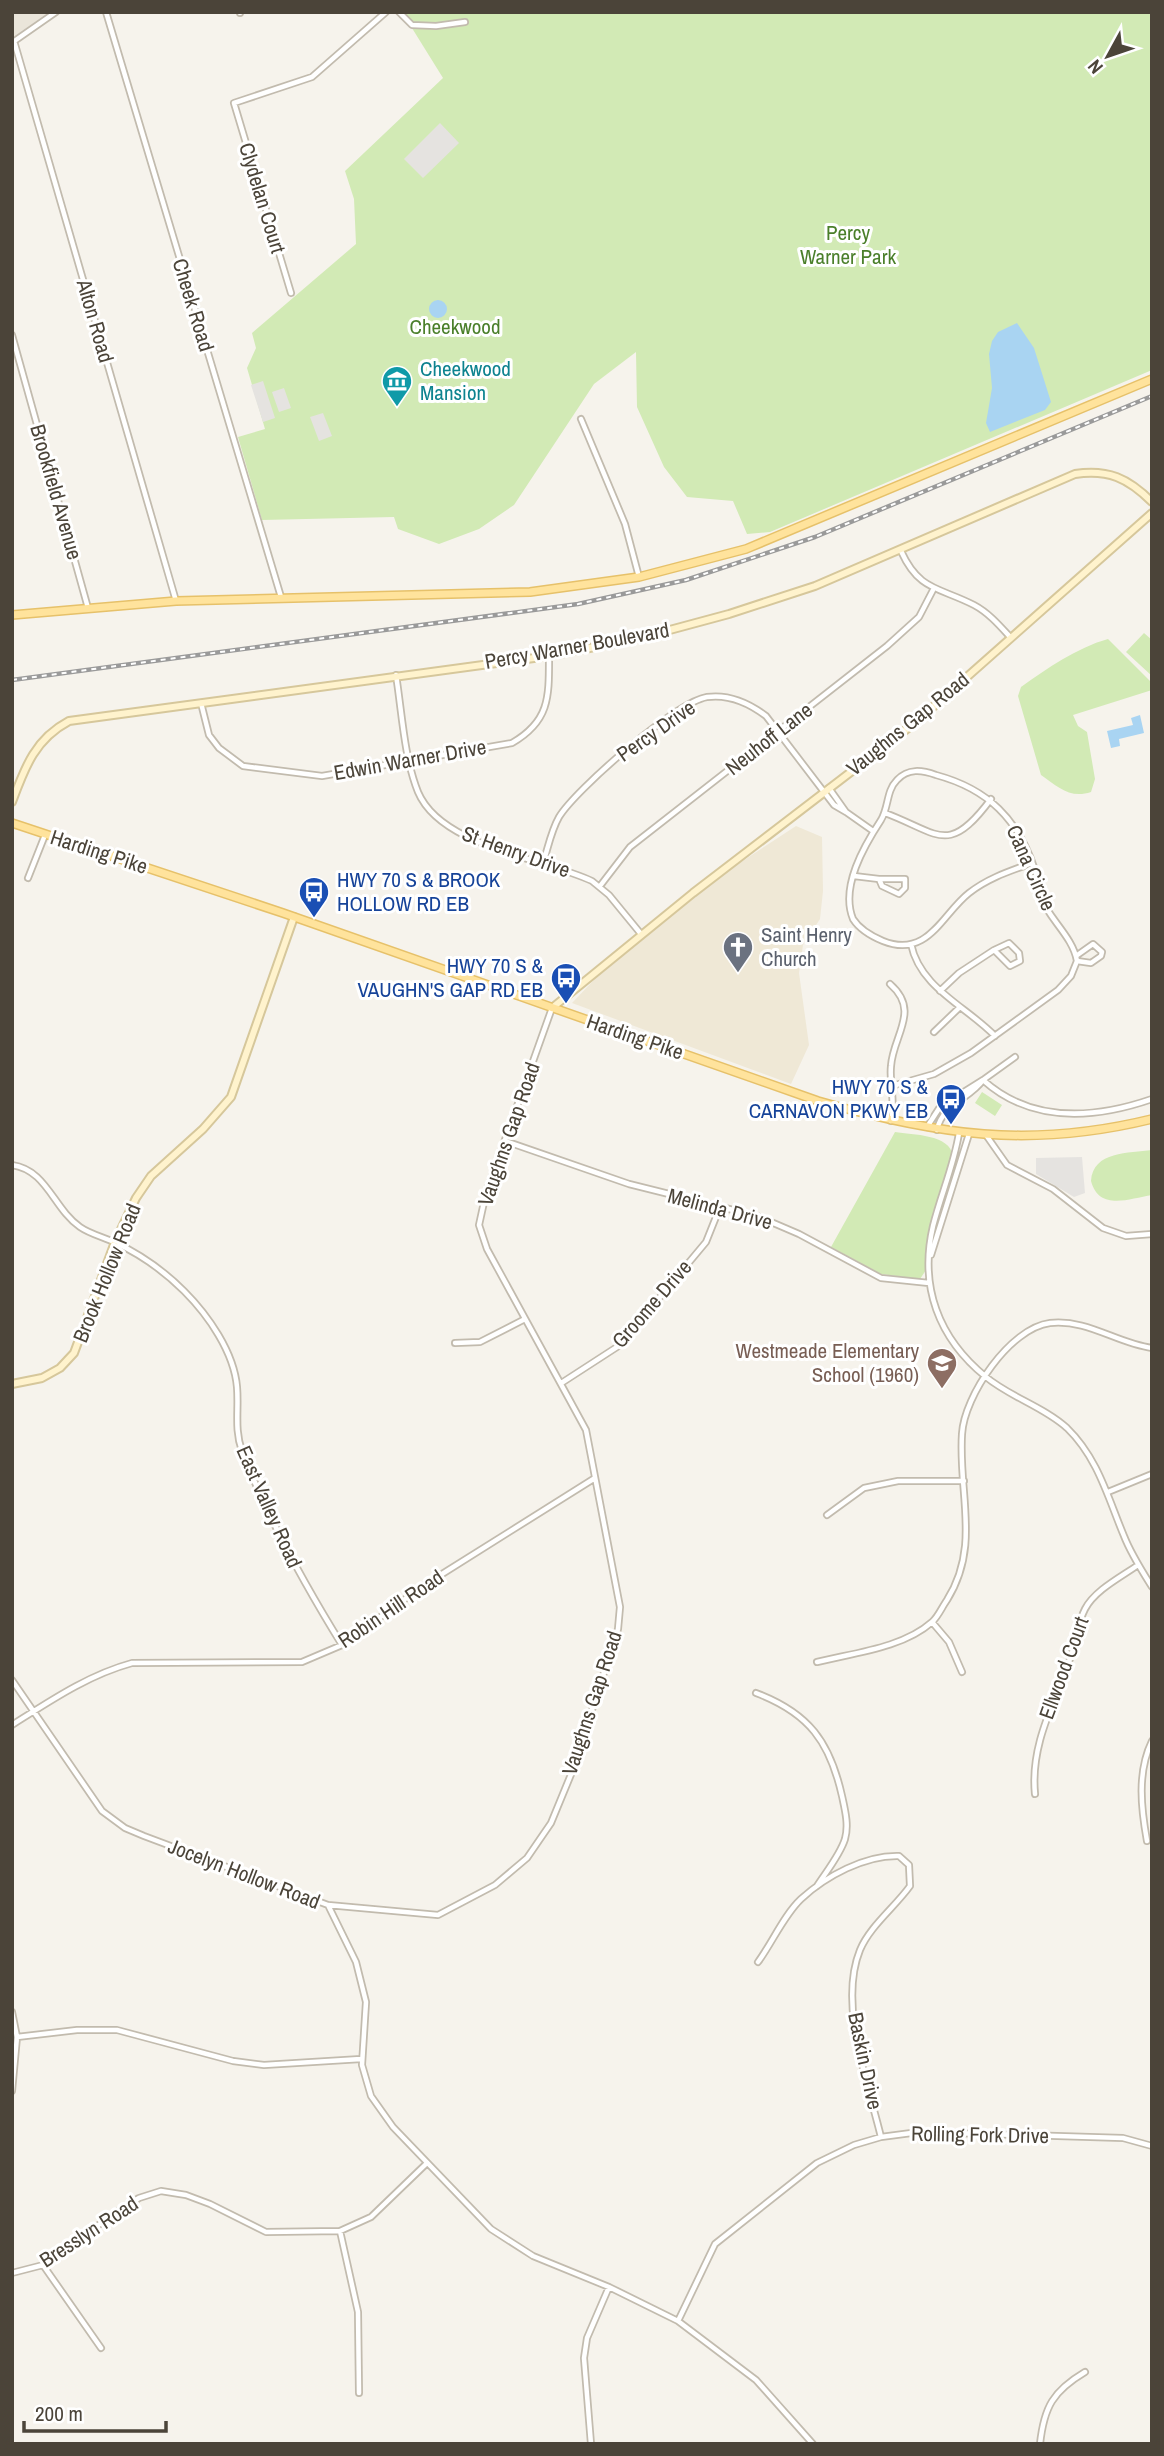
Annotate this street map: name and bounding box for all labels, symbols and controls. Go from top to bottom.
north arrow [1073,21,1143,91]
text: N [1081,54,1109,80]
street label: Clydelan Court [232,139,293,257]
park label: Percy Warner Park [800,218,896,271]
street label: Cheek Road [166,255,221,355]
street label: Alton Road [70,275,121,366]
park label: Cheekwood [410,312,500,341]
place label: Cheekwood Mansion [420,354,511,407]
museum icon: Cheekwood Mansion [380,364,414,408]
street label: Brookfield Avenue [23,421,90,563]
street label: Percy Warner Boulevard [482,615,671,676]
street label: Vaughns Gap Road [840,665,975,782]
street label: Percy Drive [611,693,701,768]
street label: Neuhoff Lane [719,695,818,782]
street label: Edwin Warner Drive [331,732,488,787]
street label: St Henry Drive [458,819,574,884]
street label: Cana Circle [1000,820,1063,915]
street label: Harding Pike [47,822,151,881]
place label: HWY 70 S & BROOK HOLLOW RD EB [337,865,501,918]
bus stop icon: HWY 70 S & BROOK HOLLOW RD EB [297,875,331,919]
place label: Saint Henry Church [761,920,852,973]
church icon: Saint Henry Church [721,930,755,974]
place label: HWY 70 S & VAUGHN'S GAP RD EB [358,951,544,1004]
bus stop icon: HWY 70 S & VAUGHN'S GAP RD EB [549,961,583,1005]
street label: Harding Pike [583,1006,687,1067]
street label: Vaughns Gap Road [470,1058,547,1209]
place label: HWY 70 S & CARNAVON PKWY EB [749,1072,929,1125]
bus stop icon: HWY 70 S & CARNAVON PKWY EB [934,1082,968,1126]
street label: Melinda Drive [665,1181,776,1236]
street label: Brook Hollow Road [65,1199,148,1347]
street label: Groome Drive [605,1253,698,1354]
place label: Westmeade Elementary School (1960) [736,1336,919,1389]
school or university icon: Westmeade Elementary School (1960) [925,1346,959,1390]
street label: East Valley Road [230,1441,309,1572]
street label: Robin Hill Road [332,1563,449,1655]
street label: Ellwood Court [1032,1612,1096,1723]
street label: Vaughns Gap Road [555,1627,628,1779]
street label: Jocelyn Hollow Road [164,1831,324,1916]
street label: Baskin Drive [841,2010,890,2112]
street label: Rolling Fork Drive [911,2119,1049,2150]
street label: Bresslyn Road [34,2189,144,2274]
scale bar [24,2390,166,2434]
text: 200 m [35,2399,83,2428]

